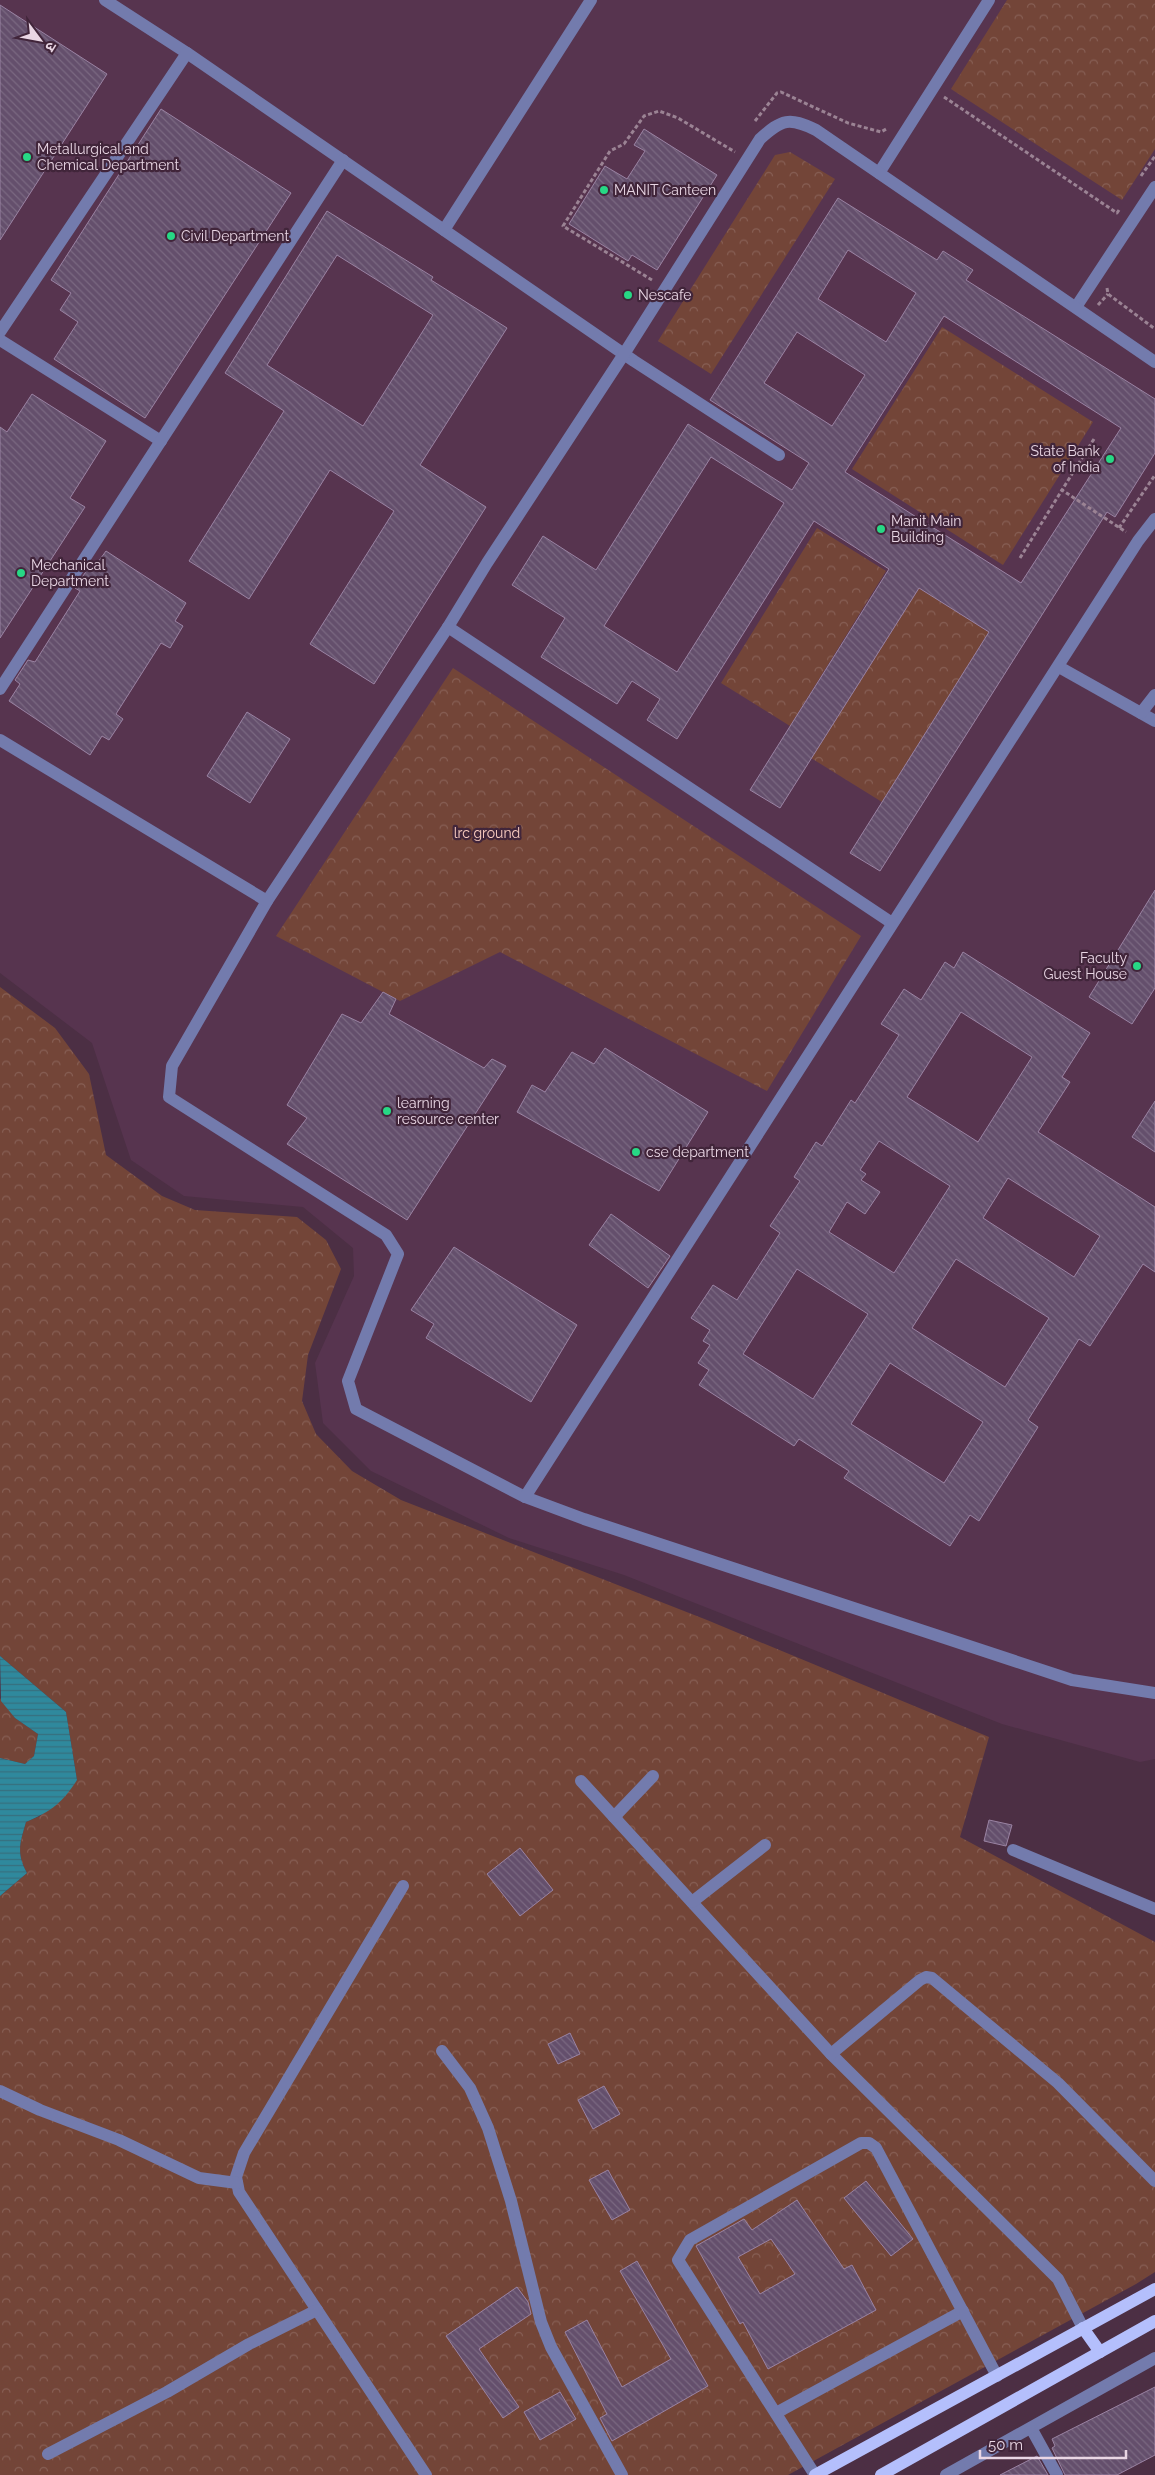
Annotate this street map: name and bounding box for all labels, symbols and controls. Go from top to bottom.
north arrow [15,15,65,65]
text: उ [42,39,60,55]
place label: Metallurgical and Chemical Department [37,141,179,173]
marker: Metallurgical and Chemical Department [21,151,33,163]
place label: MANIT Canteen [614,182,716,198]
marker: MANIT Canteen [598,184,610,196]
place label: Civil Department [181,228,289,244]
marker: Civil Department [165,230,177,242]
place label: Nescafe [638,287,692,303]
marker: Nescafe [622,289,634,301]
place label: State Bank of India [1030,443,1101,475]
marker: State Bank of India [1104,453,1116,465]
place label: Manit Main Building [891,513,961,545]
marker: Manit Main Building [875,523,887,535]
place label: Mechanical Department [31,557,109,589]
marker: Mechanical Department [15,567,27,579]
park label: lrc ground [454,825,520,841]
place label: Faculty Guest House [1044,950,1127,982]
marker: Faculty Guest House [1131,960,1143,972]
place label: learning resource center [397,1095,499,1127]
marker: learning resource center [381,1105,393,1117]
place label: cse department [646,1144,749,1160]
marker: cse department [630,1146,642,1158]
scale bar [980,2428,1126,2460]
text: 50 m [988,2436,1023,2454]

